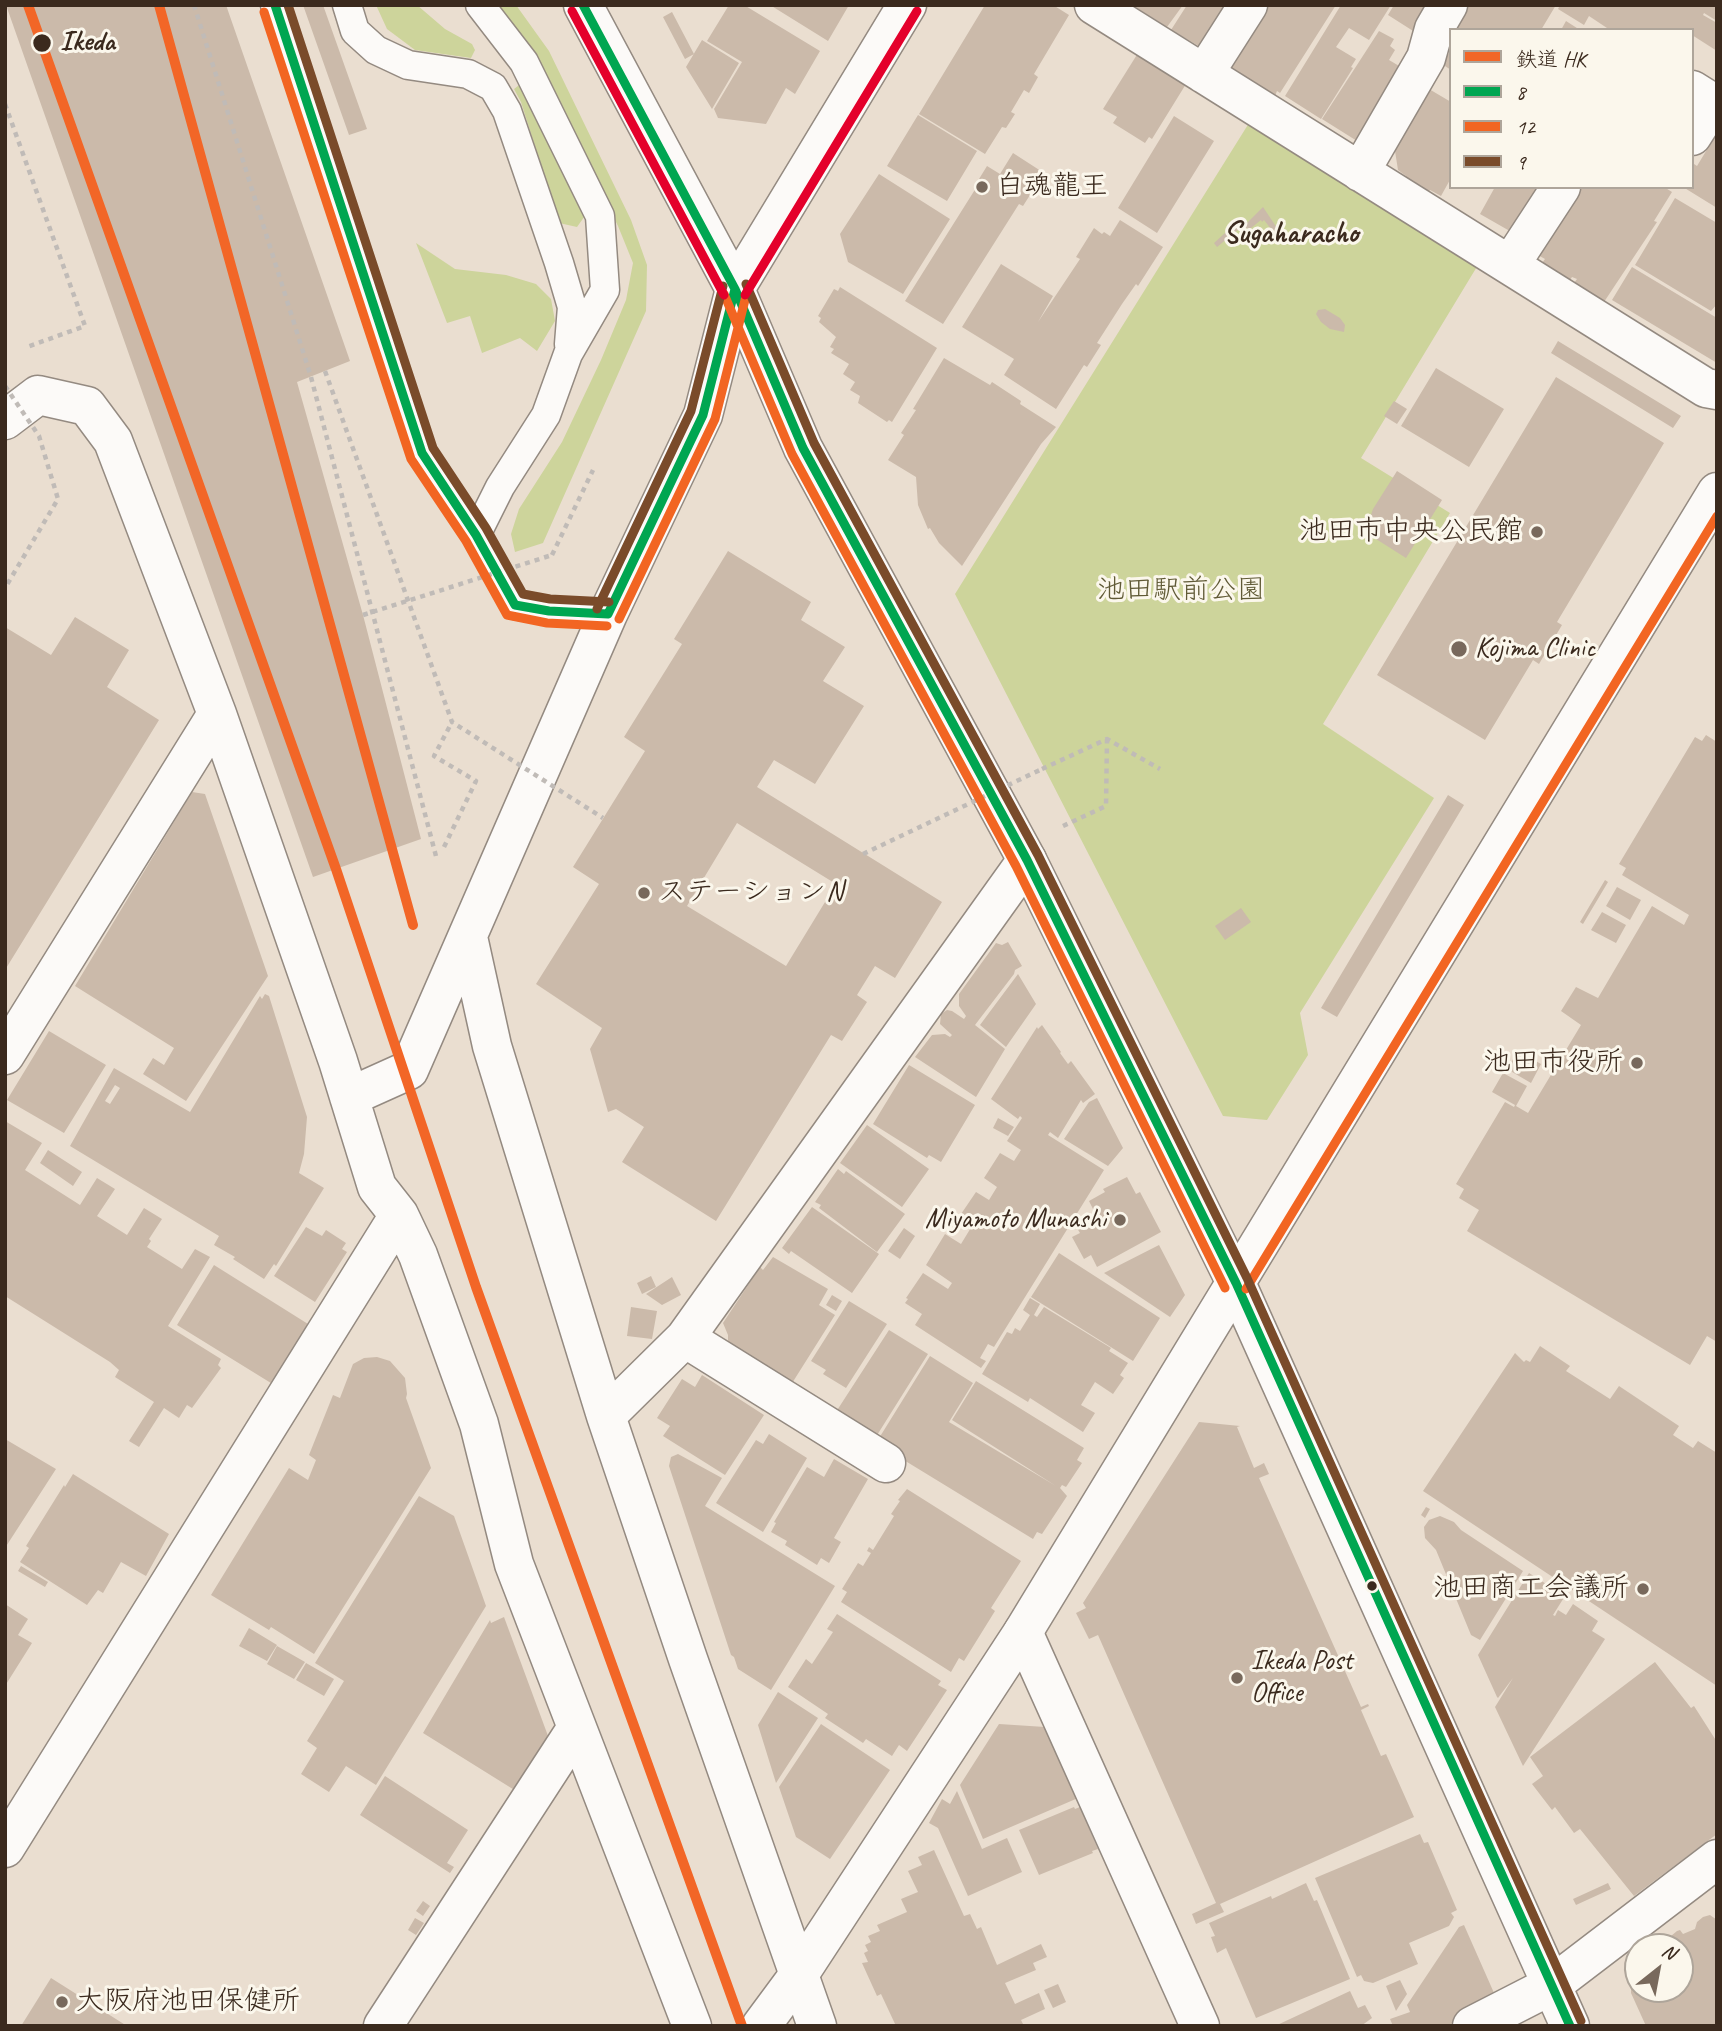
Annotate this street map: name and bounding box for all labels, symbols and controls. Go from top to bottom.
place label: Ikeda [60,26,115,60]
legend [1449,28,1694,189]
marker: Ikeda [31,32,53,54]
text: 鉄道 HK [1516,46,1585,72]
text: 8 [1516,79,1525,105]
text: 12 [1516,114,1535,140]
text: 9 [1516,149,1525,175]
place label: 白魂龍王 [996,170,1108,204]
marker: 白魂龍王 [974,179,990,195]
district label: Sugaharacho [1224,216,1358,252]
place label: 池田市中央公民館 [1299,515,1523,549]
marker: 池田市中央公民館 [1529,524,1545,540]
park label: 池田駅前公園 [1097,574,1265,608]
place label: Kojima Clinic [1475,632,1595,666]
marker: Kojima Clinic [1449,639,1469,659]
place label: ステーションN [658,876,843,910]
marker: ステーションN [636,885,652,901]
place label: 池田市役所 [1483,1046,1623,1080]
marker: 池田市役所 [1629,1055,1645,1071]
place label: Miyamoto Munashi [925,1203,1106,1237]
marker: Miyamoto Munashi [1112,1212,1128,1228]
place label: 池田商工会議所 [1433,1572,1629,1606]
unlabelled marker [1365,1579,1379,1593]
marker: 池田商工会議所 [1635,1581,1651,1597]
place label: Ikeda Post Office [1251,1645,1352,1711]
marker: Ikeda Post Office [1229,1670,1245,1686]
north arrow [1624,1933,1694,2003]
text: N [1658,1938,1680,1965]
place label: 大阪府池田保健所 [76,1985,300,2019]
marker: 大阪府池田保健所 [54,1994,70,2010]

